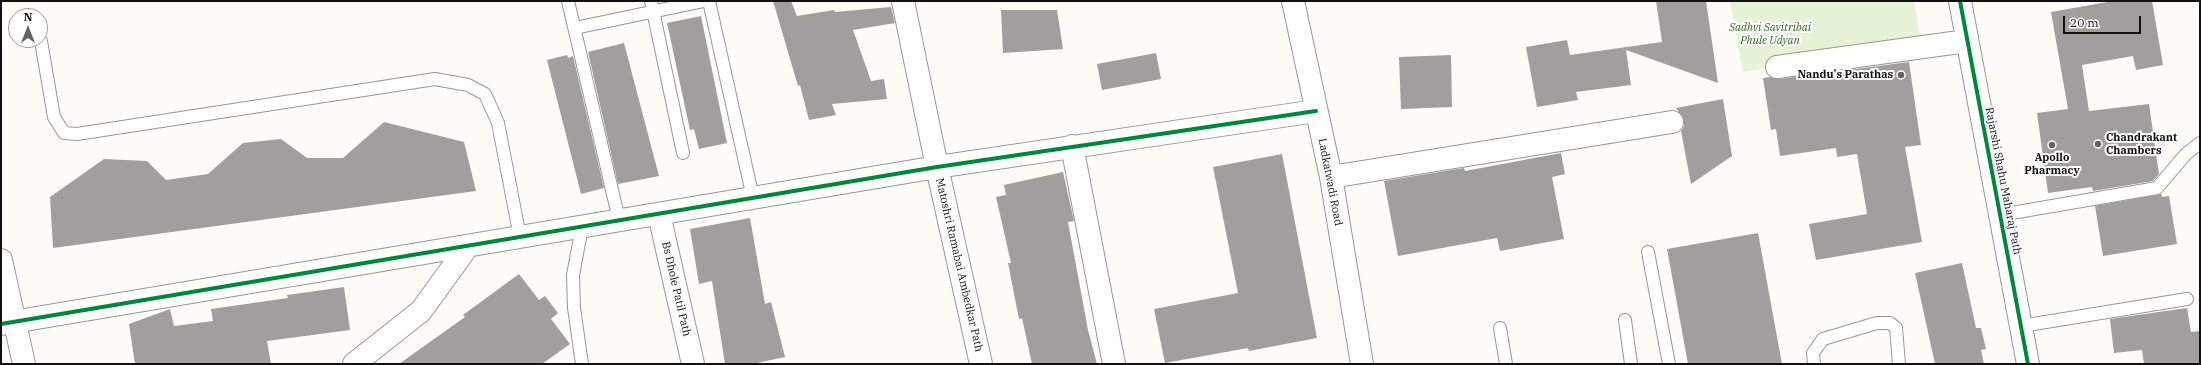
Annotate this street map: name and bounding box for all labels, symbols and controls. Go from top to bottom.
north arrow [8,8,48,48]
scale bar [2065,8,2143,34]
text: N [24,10,32,24]
text: 20 m [2070,15,2099,30]
park label: Sadhvi Savitribai Phule Udyan [1729,21,1811,47]
place label: Nandu's Parathas [1797,68,1893,82]
marker: Nandu's Parathas [1896,70,1906,80]
street label: Rajarshi Shahu Maharaj Path [1982,106,2024,256]
place label: Chandrakant Chambers [2106,131,2177,157]
street label: Ladkatwadi Road [1315,137,1345,227]
marker: Chandrakant Chambers [2093,139,2103,149]
marker: Apollo Pharmacy [2047,140,2057,150]
place label: Apollo Pharmacy [2024,151,2080,177]
street label: Matoshri Ramabai Ambedkar Path [933,177,985,353]
street label: Bs Dhole Patil Path [659,240,693,338]

